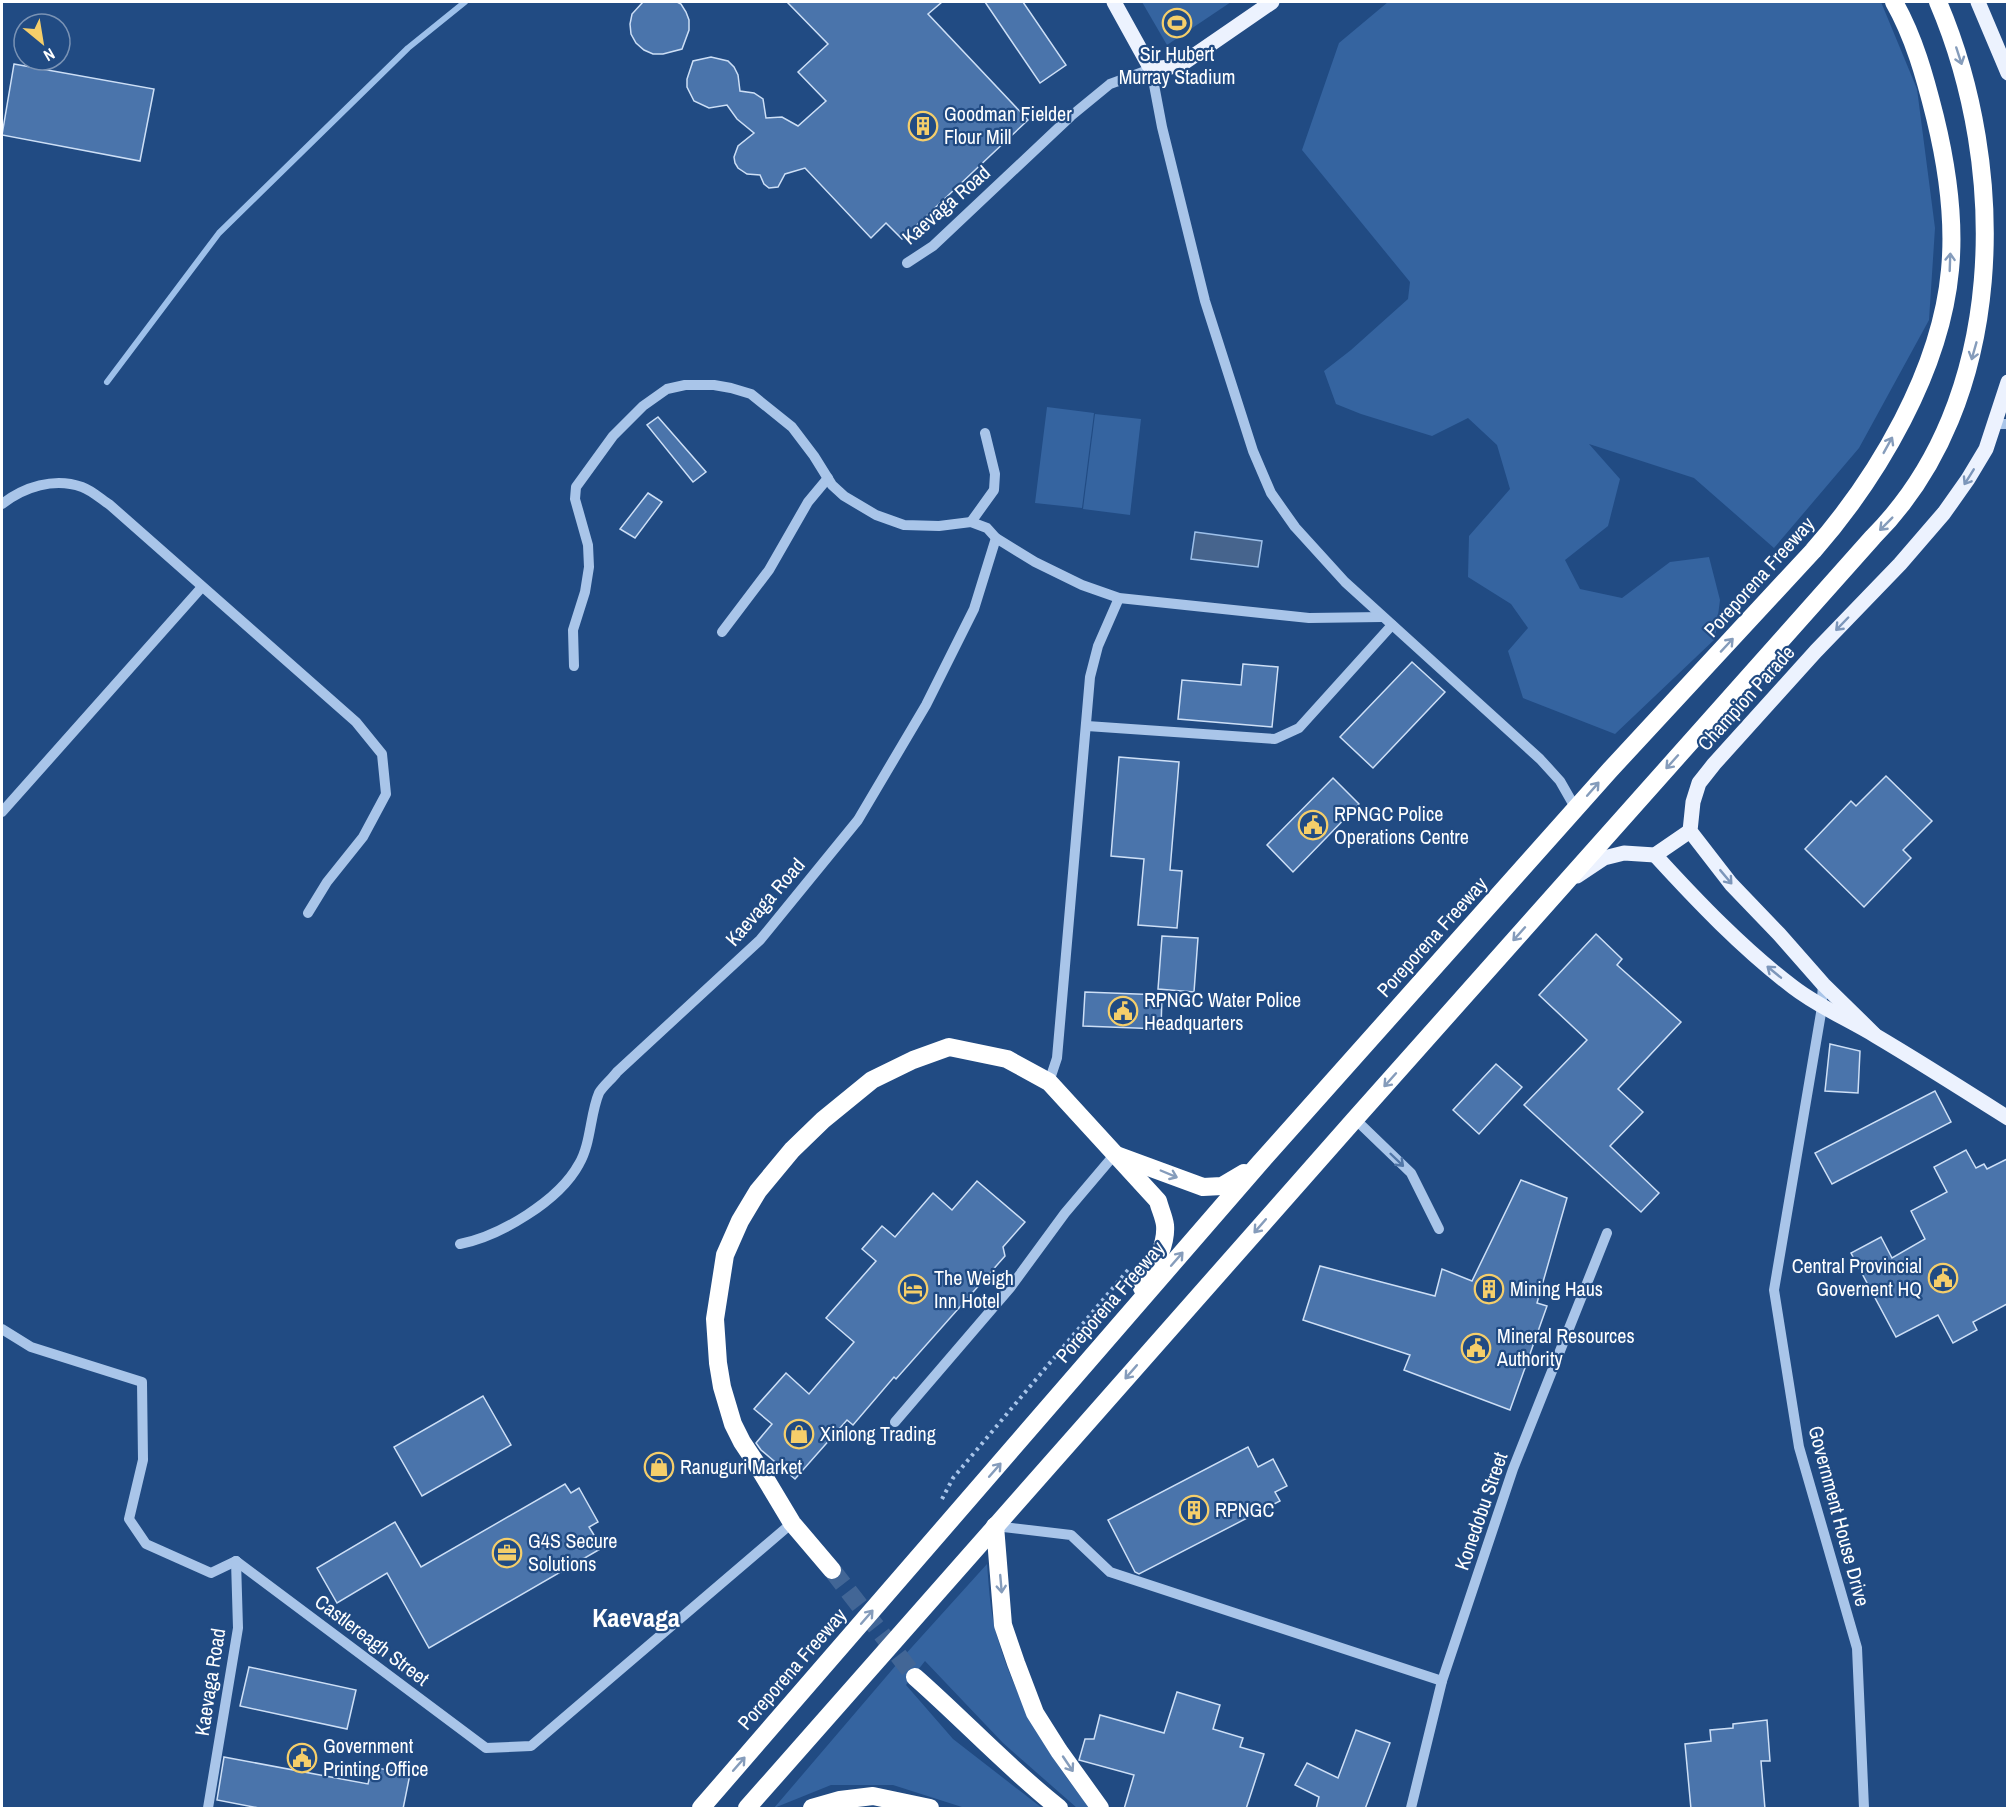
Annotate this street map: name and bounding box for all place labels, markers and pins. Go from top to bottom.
sports icon: Sir Hubert Murray Stadium [1161,7,1193,39]
place label: Sir Hubert Murray Stadium [1119,40,1235,90]
place label: Goodman Fielder Flour Mill [944,100,1072,150]
building icon: Goodman Fielder Flour Mill [907,110,939,142]
place label: RPNGC Police Operations Centre [1334,800,1469,850]
public building icon: RPNGC Police Operations Centre [1297,809,1329,841]
place label: RPNGC Water Police Headquarters [1144,986,1301,1036]
public building icon: RPNGC Water Police Headquarters [1107,995,1139,1027]
place label: Central Provincial Governent HQ [1792,1252,1922,1302]
public building icon: Central Provincial Governent HQ [1927,1262,1959,1294]
place label: The Weigh Inn Hotel [934,1264,1014,1314]
hotel icon: The Weigh Inn Hotel [897,1273,929,1305]
building icon: Mining Haus [1473,1273,1505,1305]
place label: Mining Haus [1510,1275,1603,1302]
place label: Mineral Resources Authority [1496,1322,1635,1372]
public building icon: Mineral Resources Authority [1460,1332,1492,1364]
shop icon: Xinlong Trading [783,1418,815,1450]
place label: Xinlong Trading [820,1420,936,1447]
shop icon: Ranuguri Market [643,1451,675,1483]
place label: Ranuguri Market [680,1453,803,1480]
building icon: RPNGC [1178,1494,1210,1526]
place label: RPNGC [1215,1496,1274,1523]
place label: G4S Secure Solutions [528,1527,617,1577]
office icon: G4S Secure Solutions [491,1537,523,1569]
place label: Government Printing Office [323,1732,428,1782]
public building icon: Government Printing Office [286,1742,318,1774]

